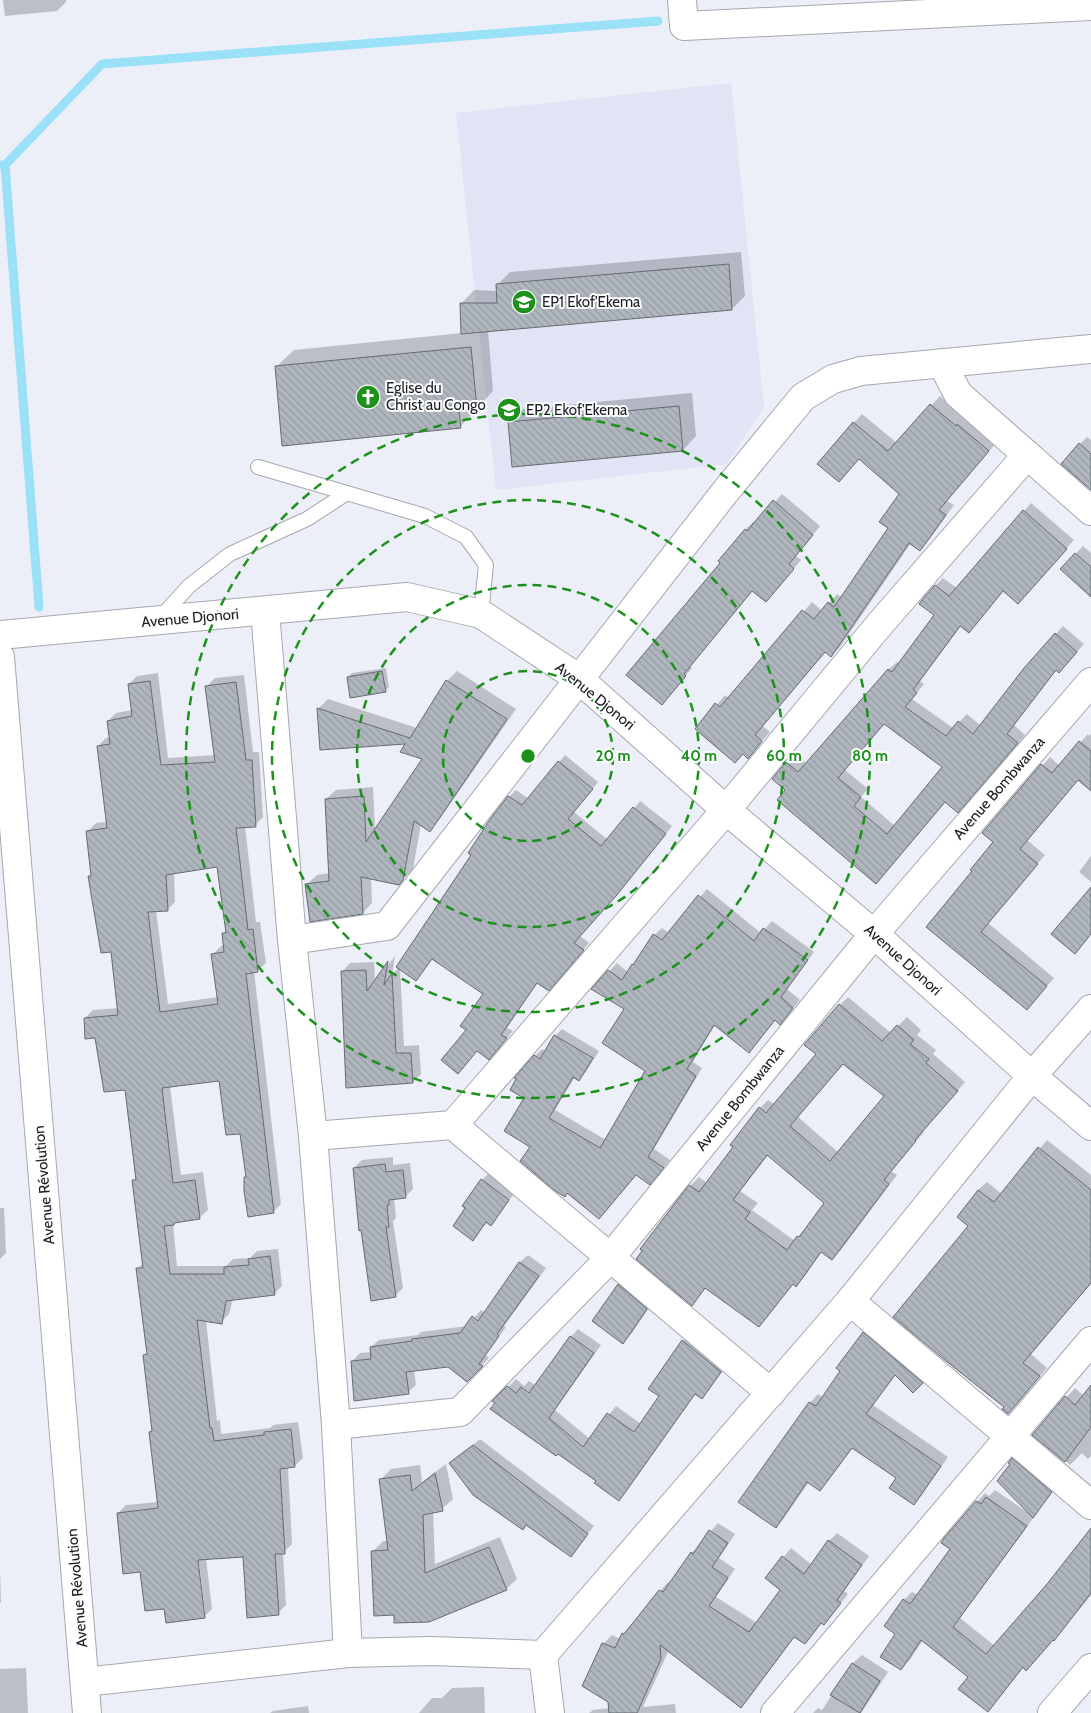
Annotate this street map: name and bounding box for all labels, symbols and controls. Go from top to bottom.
school or university icon: EP1 Ekof'Ekema [511,289,537,315]
place label: EP1 Ekof'Ekema [542,293,641,311]
place label: Eglise du Christ au Congo [386,379,486,414]
church icon: Eglise du Christ au Congo [355,384,381,410]
school or university icon: EP2 Ekof'Ekema [496,397,522,423]
place label: EP2 Ekof'Ekema [526,401,628,419]
street label: Avenue Djonori [141,605,239,631]
street label: Avenue Djonori [551,658,639,734]
street label: Avenue Bombwanza [949,732,1049,843]
centre of rings [519,747,537,765]
text: 20 m [596,747,630,765]
text: 40 m [681,747,717,765]
text: 60 m [766,747,802,765]
text: 80 m [852,747,888,765]
street label: Avenue Djonori [861,921,945,999]
street label: Avenue Bombwanza [692,1041,788,1154]
street label: Avenue Révolution [30,1125,58,1245]
street label: Avenue Révolution [63,1528,91,1648]

